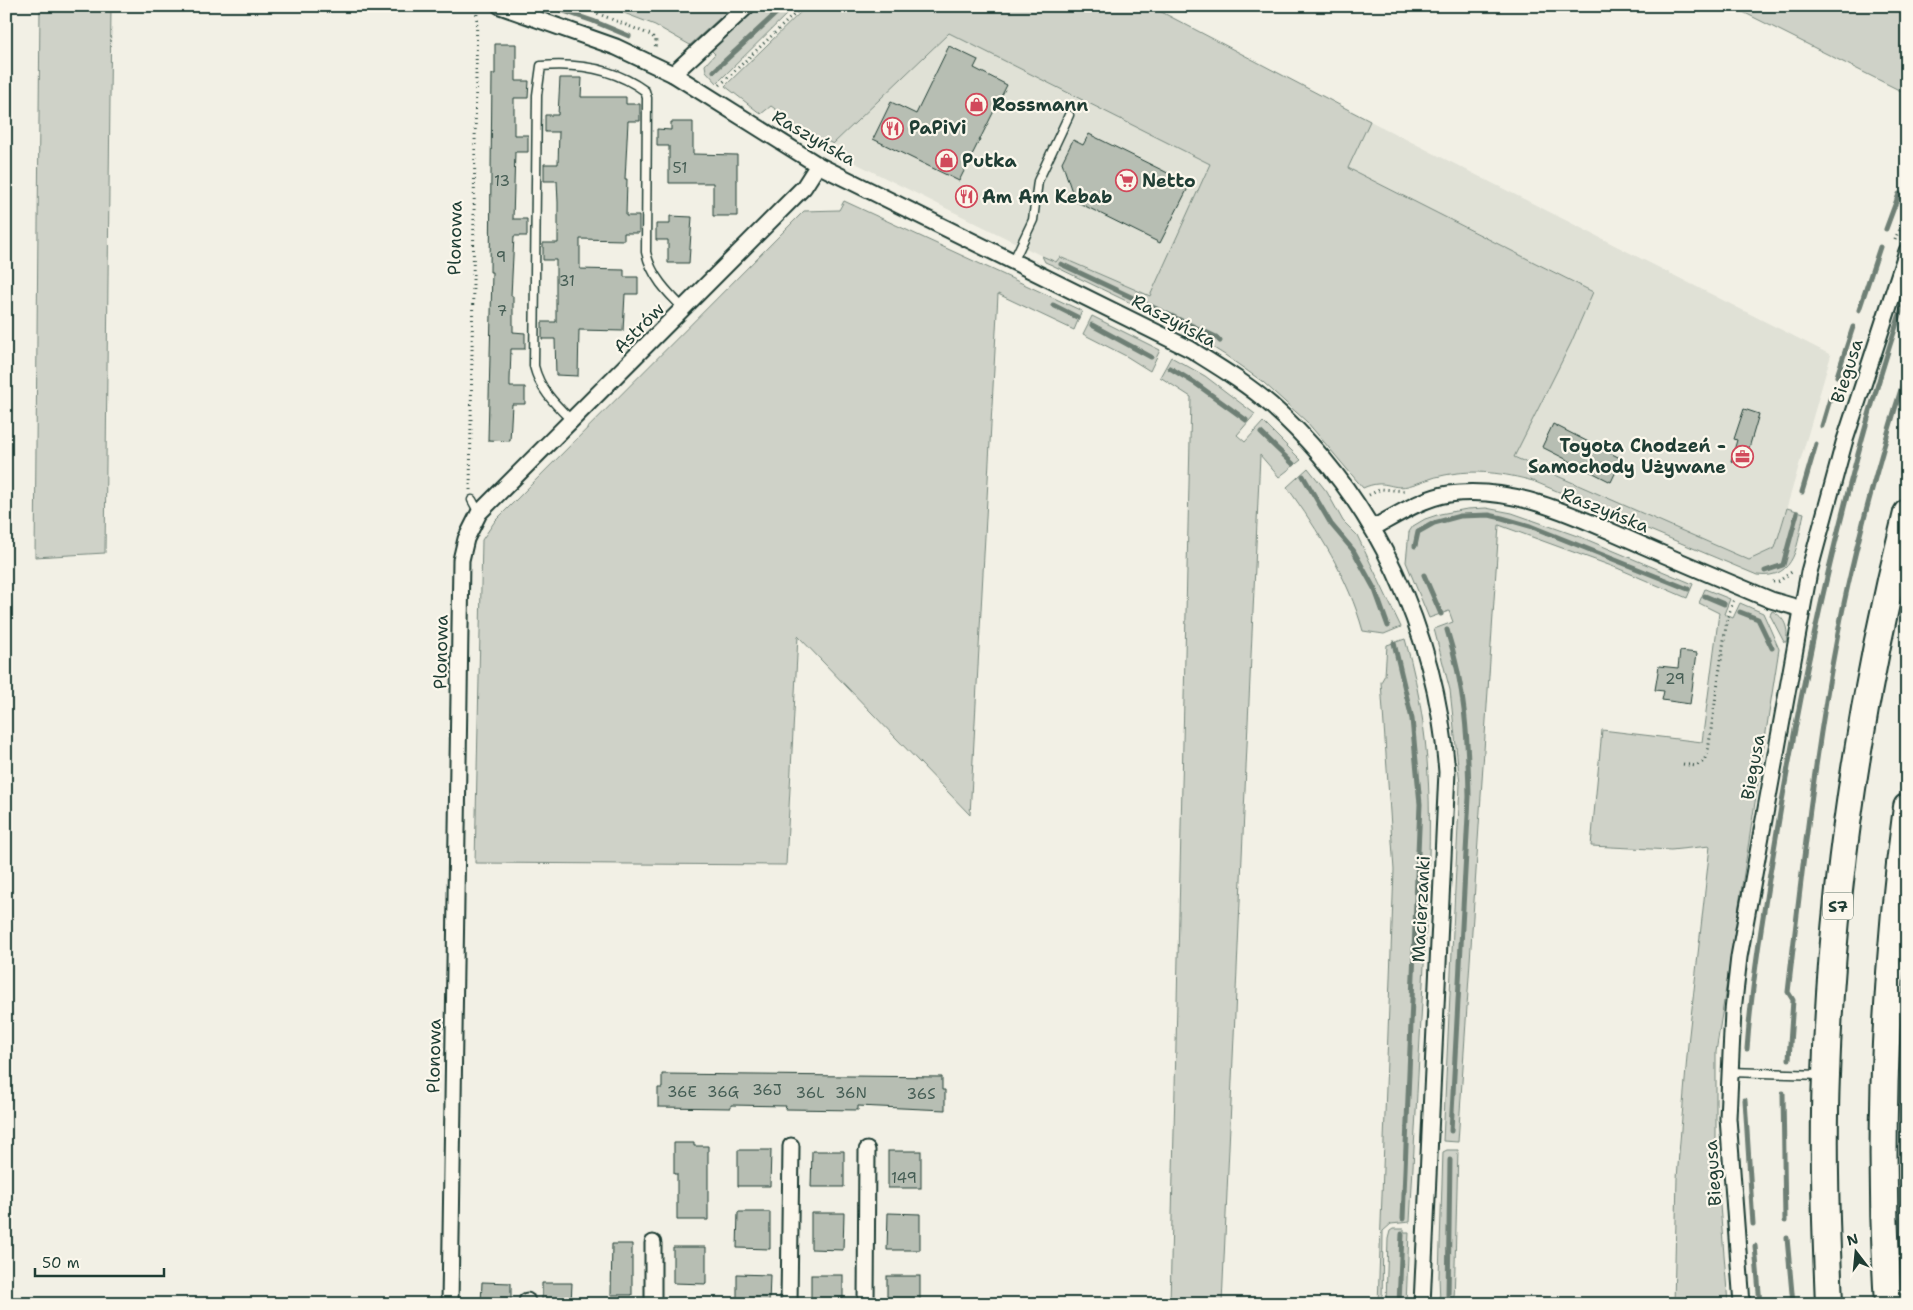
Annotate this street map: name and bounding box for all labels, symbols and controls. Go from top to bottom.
shop icon: Rossmann [964,93,988,117]
place label: Rossmann [992,93,1088,117]
street label: Raszyńska [768,104,860,172]
restaurant icon: PaPiVi [881,116,905,140]
place label: PaPiVi [909,116,966,140]
shop icon: Putka [934,149,958,173]
place label: Putka [962,149,1018,173]
house number: 51 [673,158,687,178]
supermarket icon: Netto [1114,169,1138,193]
place label: Netto [1142,169,1196,193]
house number: 13 [494,171,510,191]
restaurant icon: Am Am Kebab [954,185,978,209]
place label: Am Am Kebab [982,185,1112,209]
street label: Plonowa [442,200,468,276]
house number: 9 [496,247,506,267]
house number: 31 [559,271,575,291]
street label: Raszyńska [1127,289,1221,353]
street label: Astrów [608,297,670,359]
house number: 7 [497,301,507,321]
street label: Biegusa [1825,336,1869,406]
place label: Toyota Chodzeń - Samochody Używane [1528,434,1726,479]
office icon: Toyota Chodzeń - Samochody Używane [1730,444,1754,468]
street label: Raszyńska [1557,481,1653,539]
street label: Plonowa [428,614,454,690]
house number: 29 [1665,669,1685,689]
street label: Biegusa [1735,732,1771,802]
street label: Macierzanki [1406,855,1436,963]
road number: S7 [1823,892,1853,919]
street label: Plonowa [421,1018,447,1094]
house number: 36J [752,1080,782,1100]
house number: 36E [667,1082,697,1102]
house number: 36G [707,1082,739,1102]
house number: 36L [796,1083,824,1103]
house number: 36N [835,1083,867,1103]
house number: 36S [907,1084,935,1104]
street label: Biegusa [1699,1139,1727,1207]
house number: 149 [891,1168,917,1188]
north arrow [1830,1228,1880,1278]
text: N [1845,1229,1860,1250]
scale bar [35,1245,164,1277]
text: 50 m [42,1253,80,1273]

